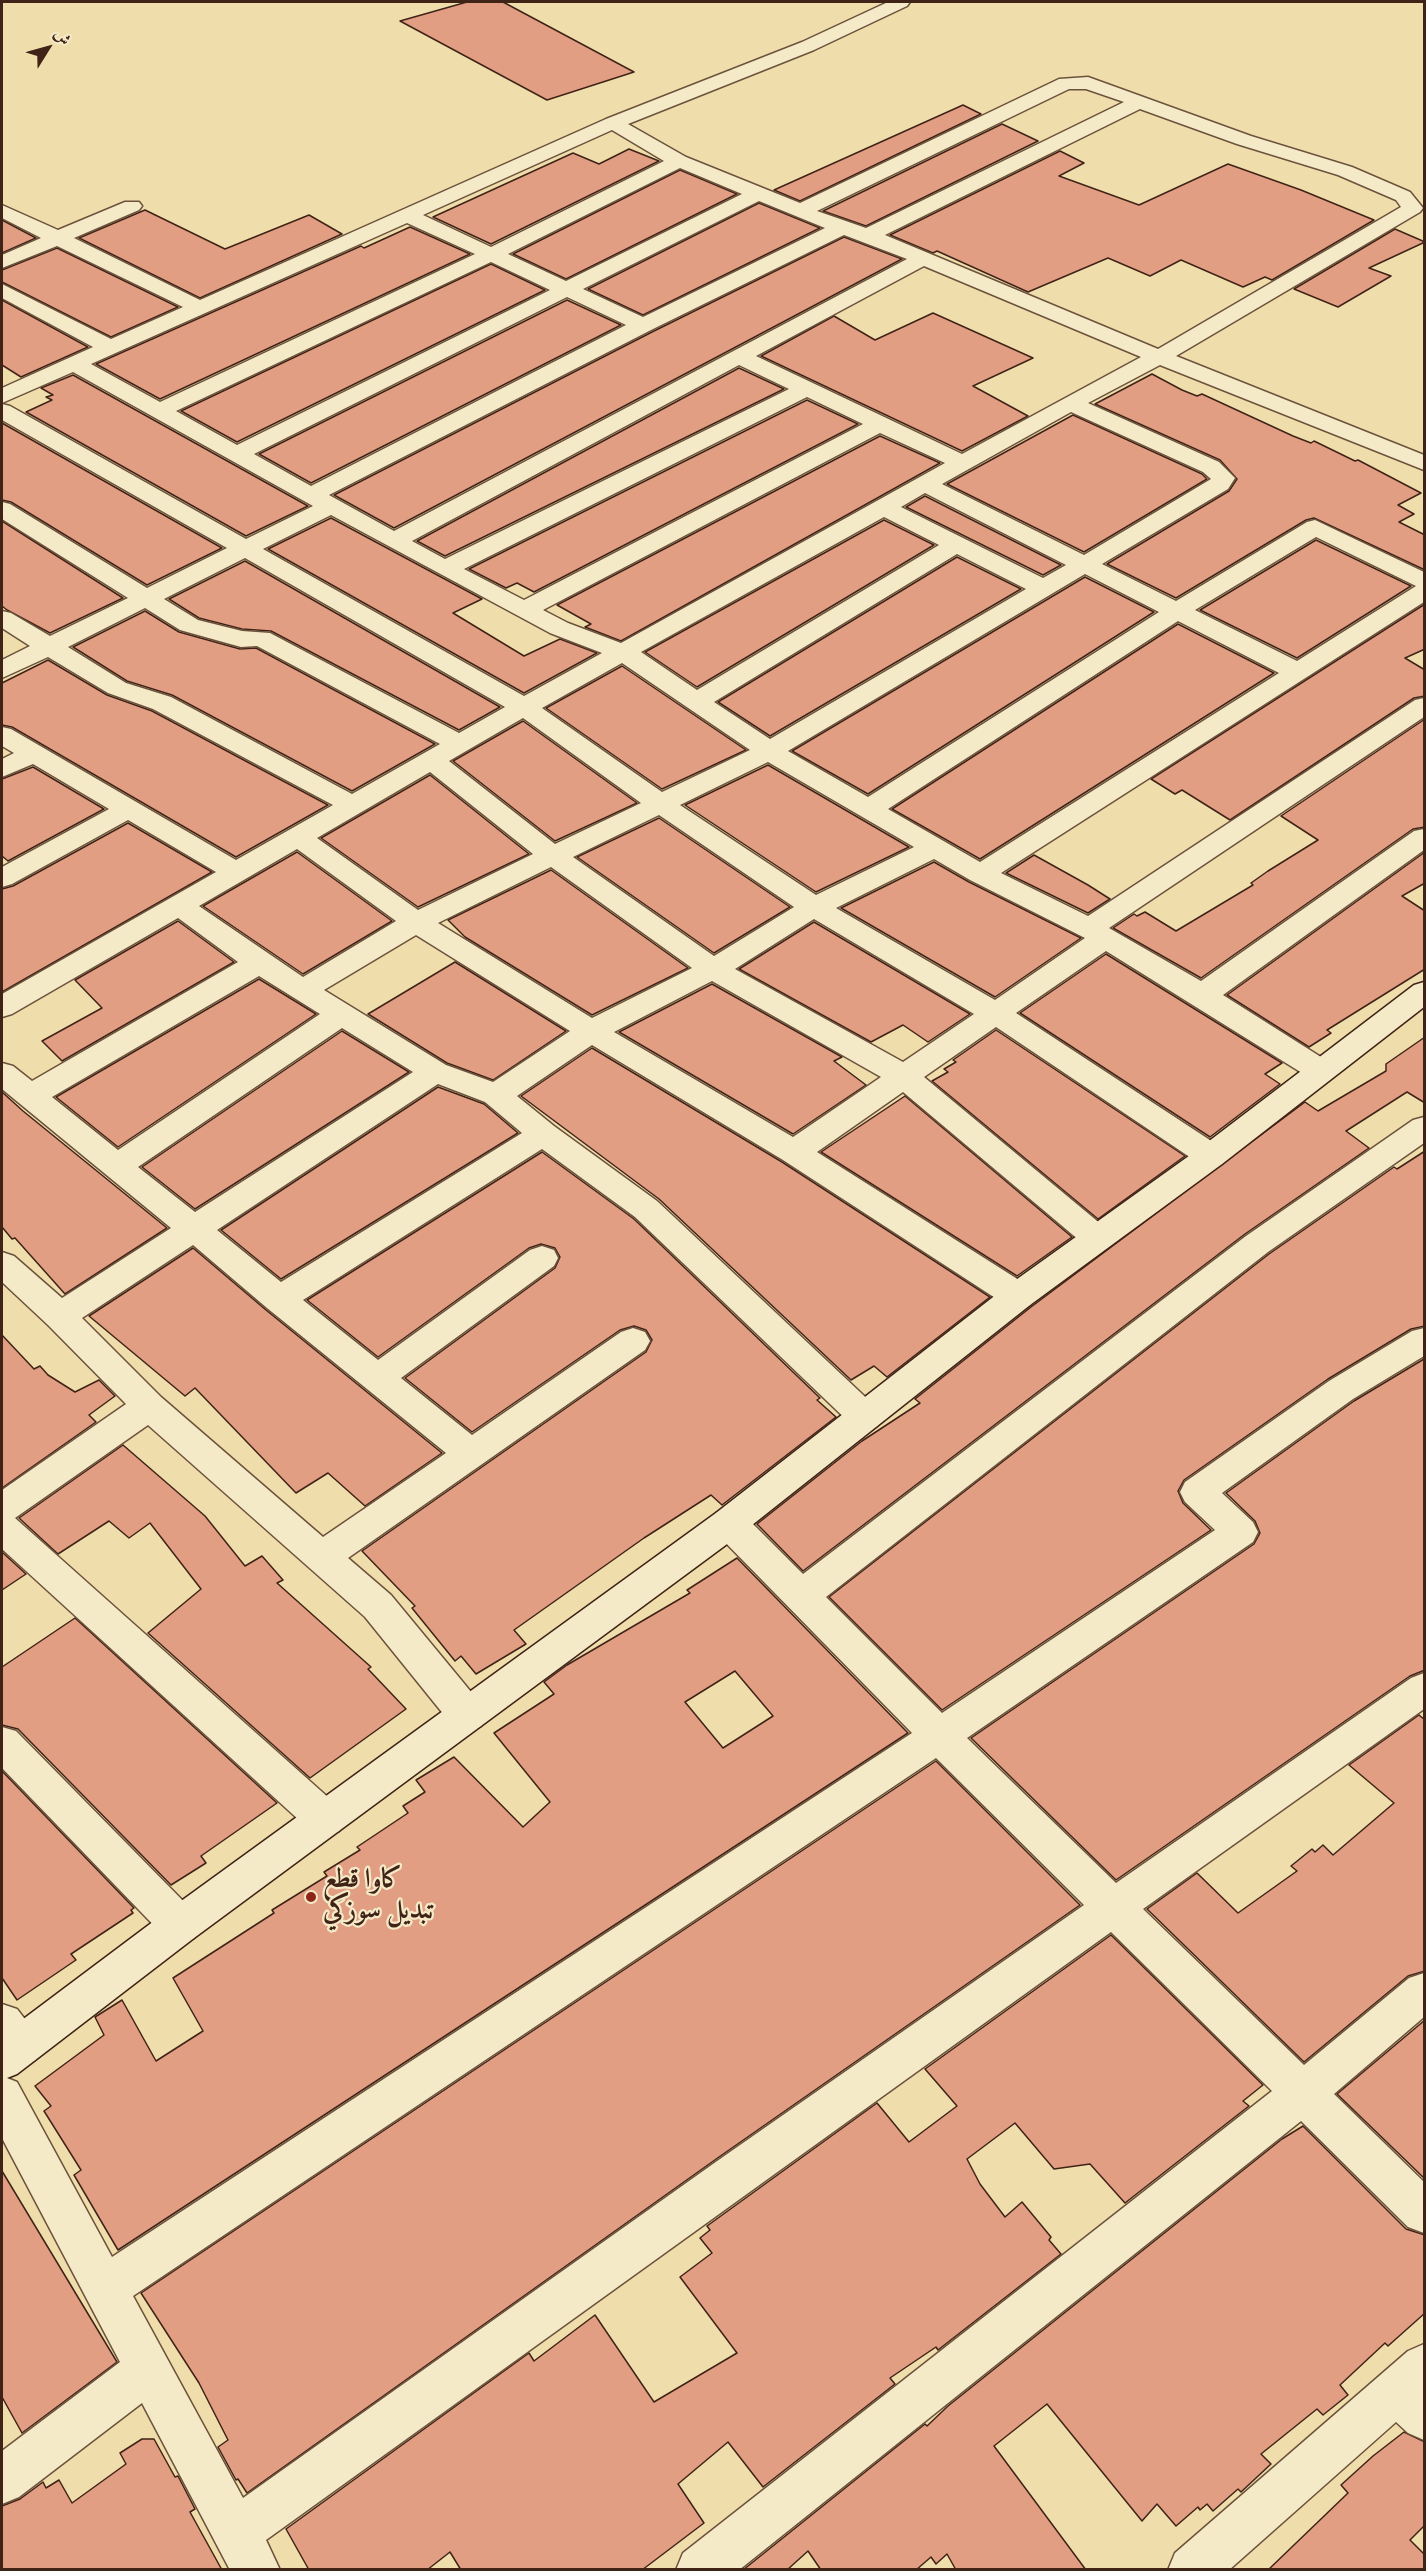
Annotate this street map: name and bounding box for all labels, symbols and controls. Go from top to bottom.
north arrow [18,18,78,78]
text: ش [50,25,75,50]
place label: كاوا قطع تبديل سوزكي [323,1865,435,1928]
marker: كاوا قطع تبديل سوزكي [304,1890,318,1904]

